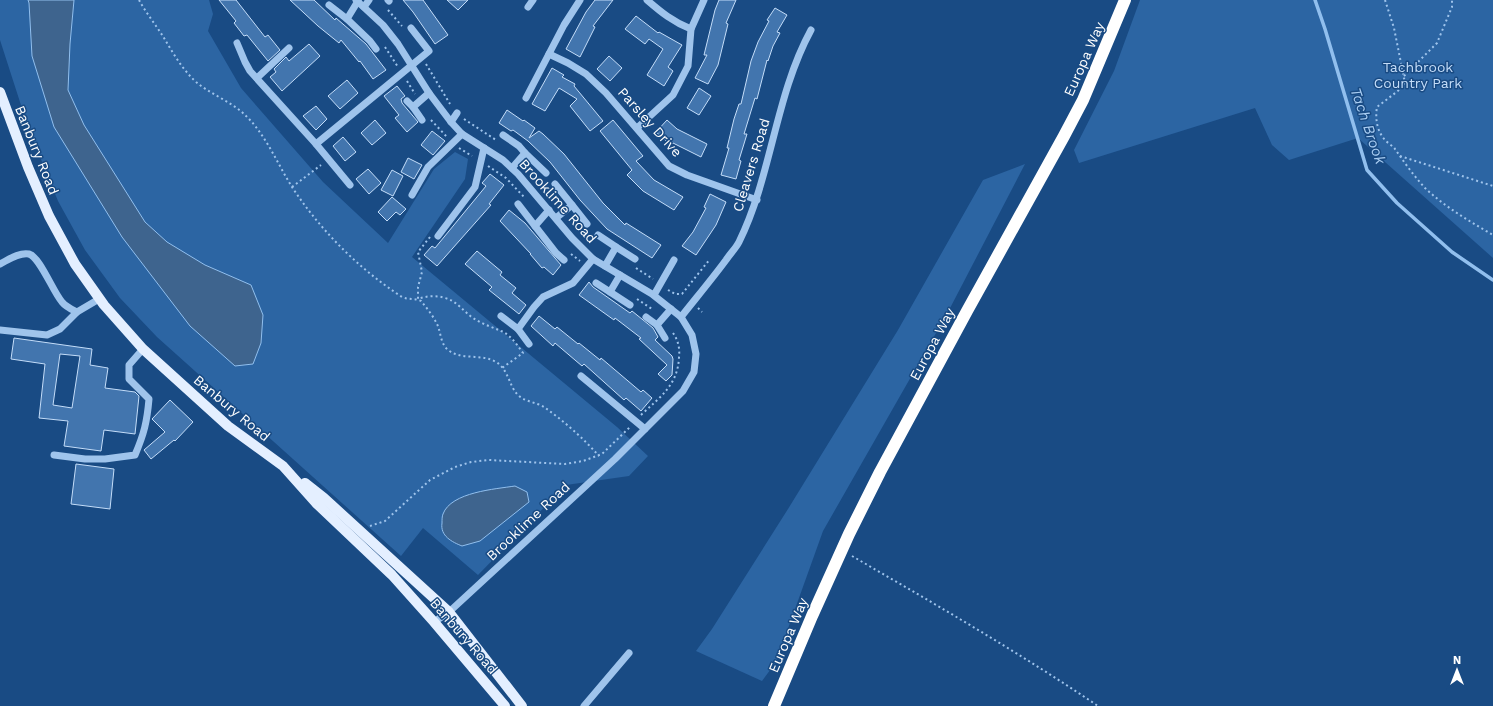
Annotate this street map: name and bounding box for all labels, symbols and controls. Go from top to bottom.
street label: Europa Way [1060,19,1108,99]
park label: Tachbrook Country Park [1374,59,1462,91]
street label: Parsley Drive [615,84,685,160]
water label: Tach Brook [1346,85,1390,168]
street label: Banbury Road [12,103,62,197]
street label: Cleavers Road [729,116,773,214]
street label: Brooklime Road [516,156,600,246]
street label: Europa Way [906,304,958,383]
street label: Banbury Road [191,371,273,445]
street label: Brooklime Road [483,478,573,564]
street label: Europa Way [765,594,811,675]
street label: Banbury Road [427,595,501,677]
north arrow [1437,650,1477,690]
text: N [1453,654,1461,667]

